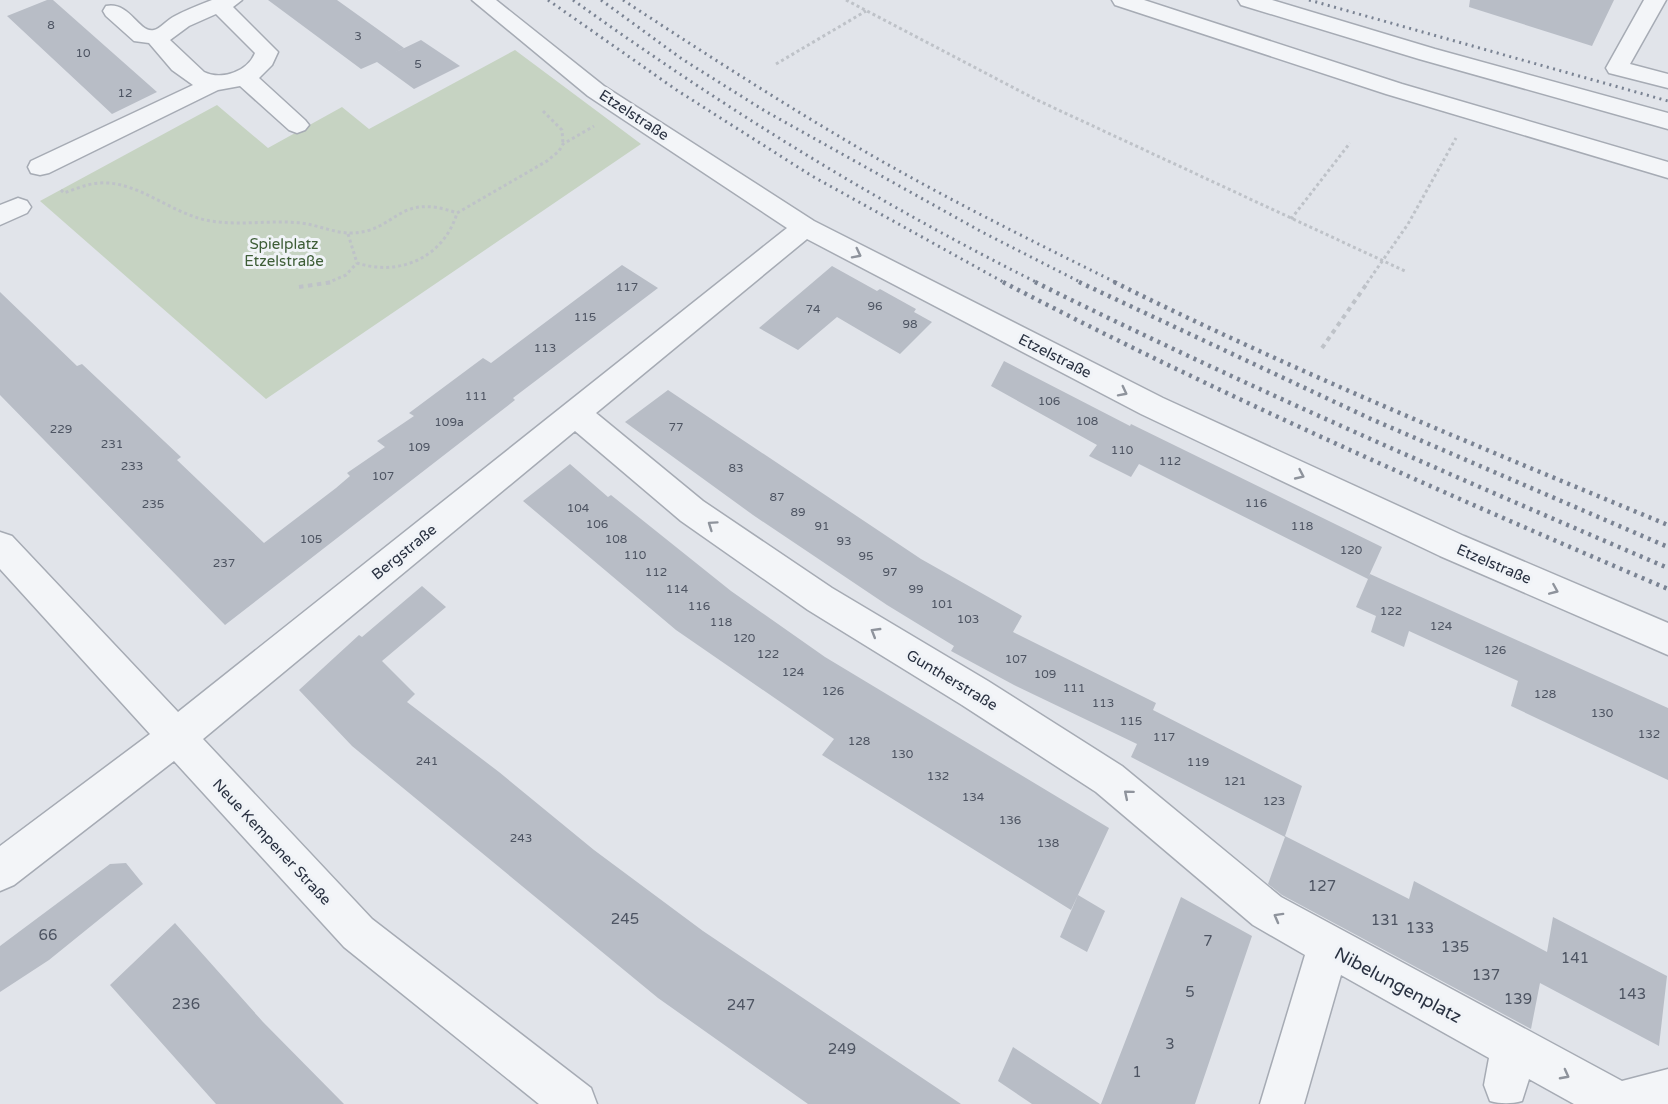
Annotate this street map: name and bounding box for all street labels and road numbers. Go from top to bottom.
street label: Etzelstraße [596,86,672,144]
street label: Etzelstraße [1016,330,1094,382]
street label: Bergstraße [368,520,440,584]
street label: Etzelstraße [1454,540,1534,588]
street label: Guntherstraße [903,646,1001,714]
street label: Neue Kempener Straße [209,775,335,909]
street label: Nibelungenplatz [1331,942,1465,1028]

